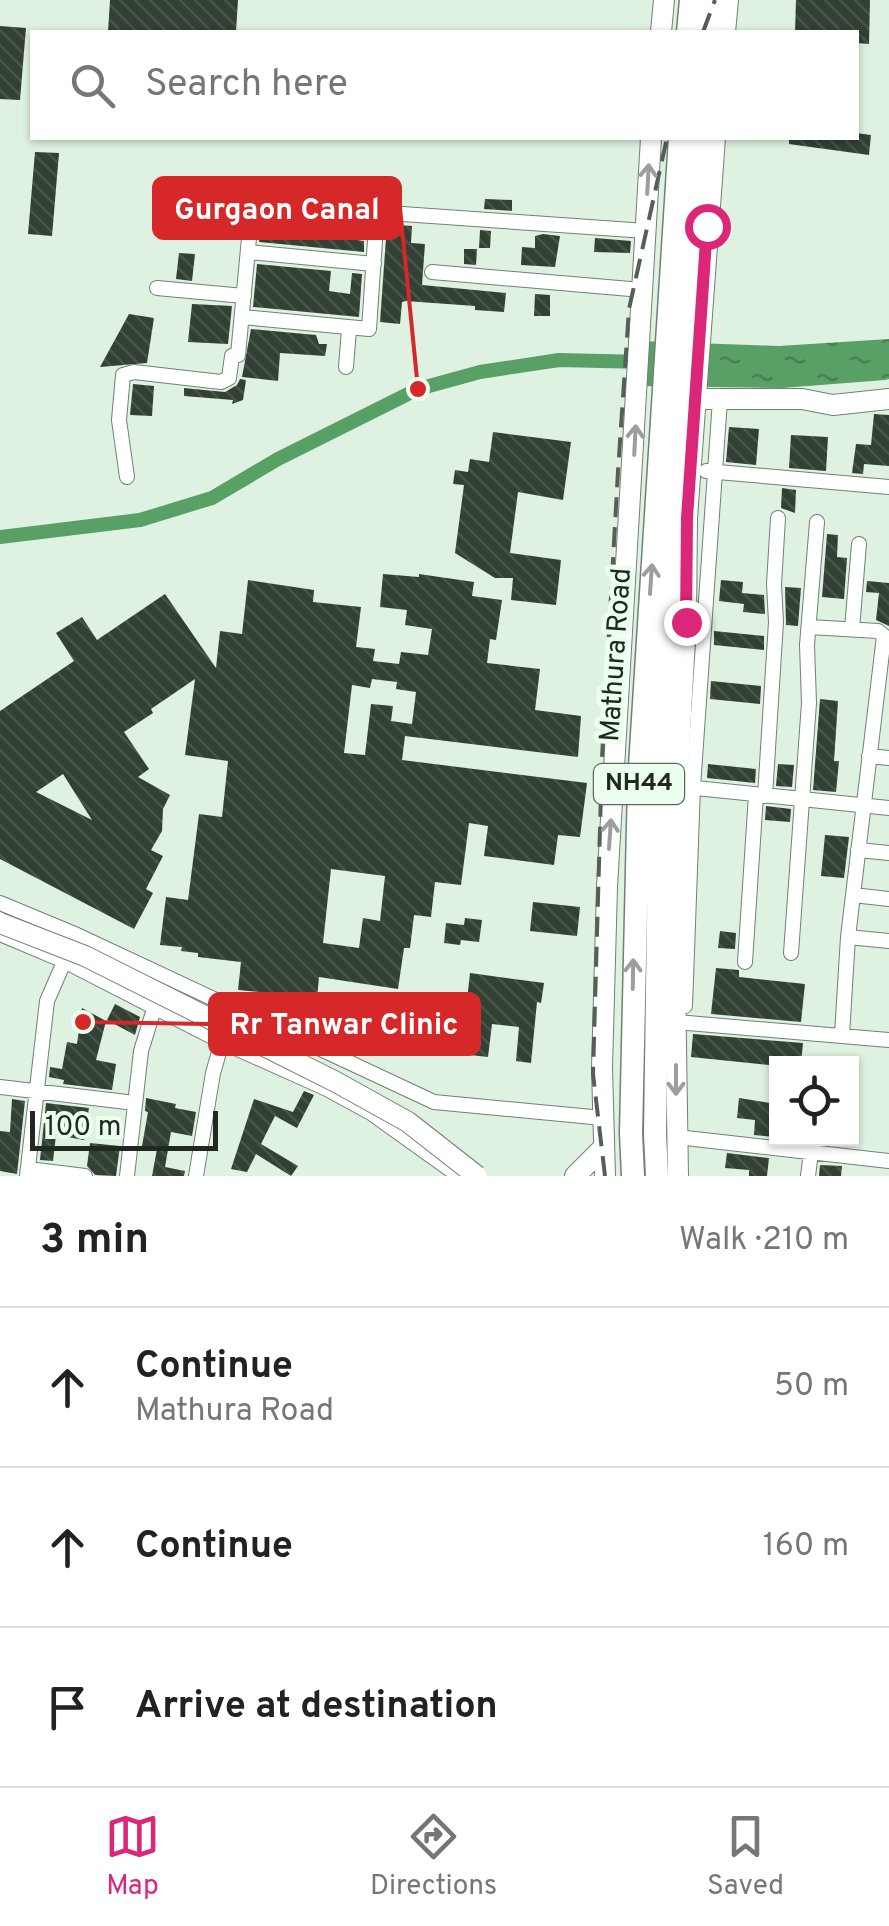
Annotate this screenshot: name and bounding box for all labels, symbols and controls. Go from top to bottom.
search box [30,30,859,140]
icon: search [65,58,120,113]
text: Search here [145,61,348,110]
one-way arrow [639,163,658,195]
callout: Gurgaon Canal [154,178,400,238]
text: Gurgaon Canal [174,193,380,230]
route start [685,204,731,250]
one-way arrow [626,424,645,456]
one-way arrow [642,564,661,596]
street label: Mathura Road [593,567,641,743]
route end [664,600,710,646]
road number: NH44 [594,764,684,804]
one-way arrow [601,818,620,850]
one-way arrow [624,958,643,990]
callout: Rr Tanwar Clinic [210,994,479,1054]
text: Rr Tanwar Clinic [229,1008,459,1045]
map controls [769,1056,859,1146]
button: locate [769,1056,859,1146]
one-way arrow [666,1062,686,1095]
scale bar [30,1106,218,1150]
text: 100 m [45,1110,121,1146]
text: 3 min [40,1215,149,1268]
text: Walk · 210 m [679,1221,849,1261]
text: Continue [135,1343,293,1392]
icon: ahead [40,1360,95,1415]
text: 50 m [774,1367,849,1407]
text: Mathura Road [135,1392,334,1432]
icon: ahead [40,1520,95,1575]
text: Continue [135,1523,293,1572]
text: 160 m [763,1527,849,1567]
icon: arrive [40,1680,95,1735]
text: Arrive at destination [135,1683,498,1732]
tab: Map [105,1809,160,1905]
tab: Directions [370,1809,497,1905]
tab: Saved [707,1809,784,1905]

